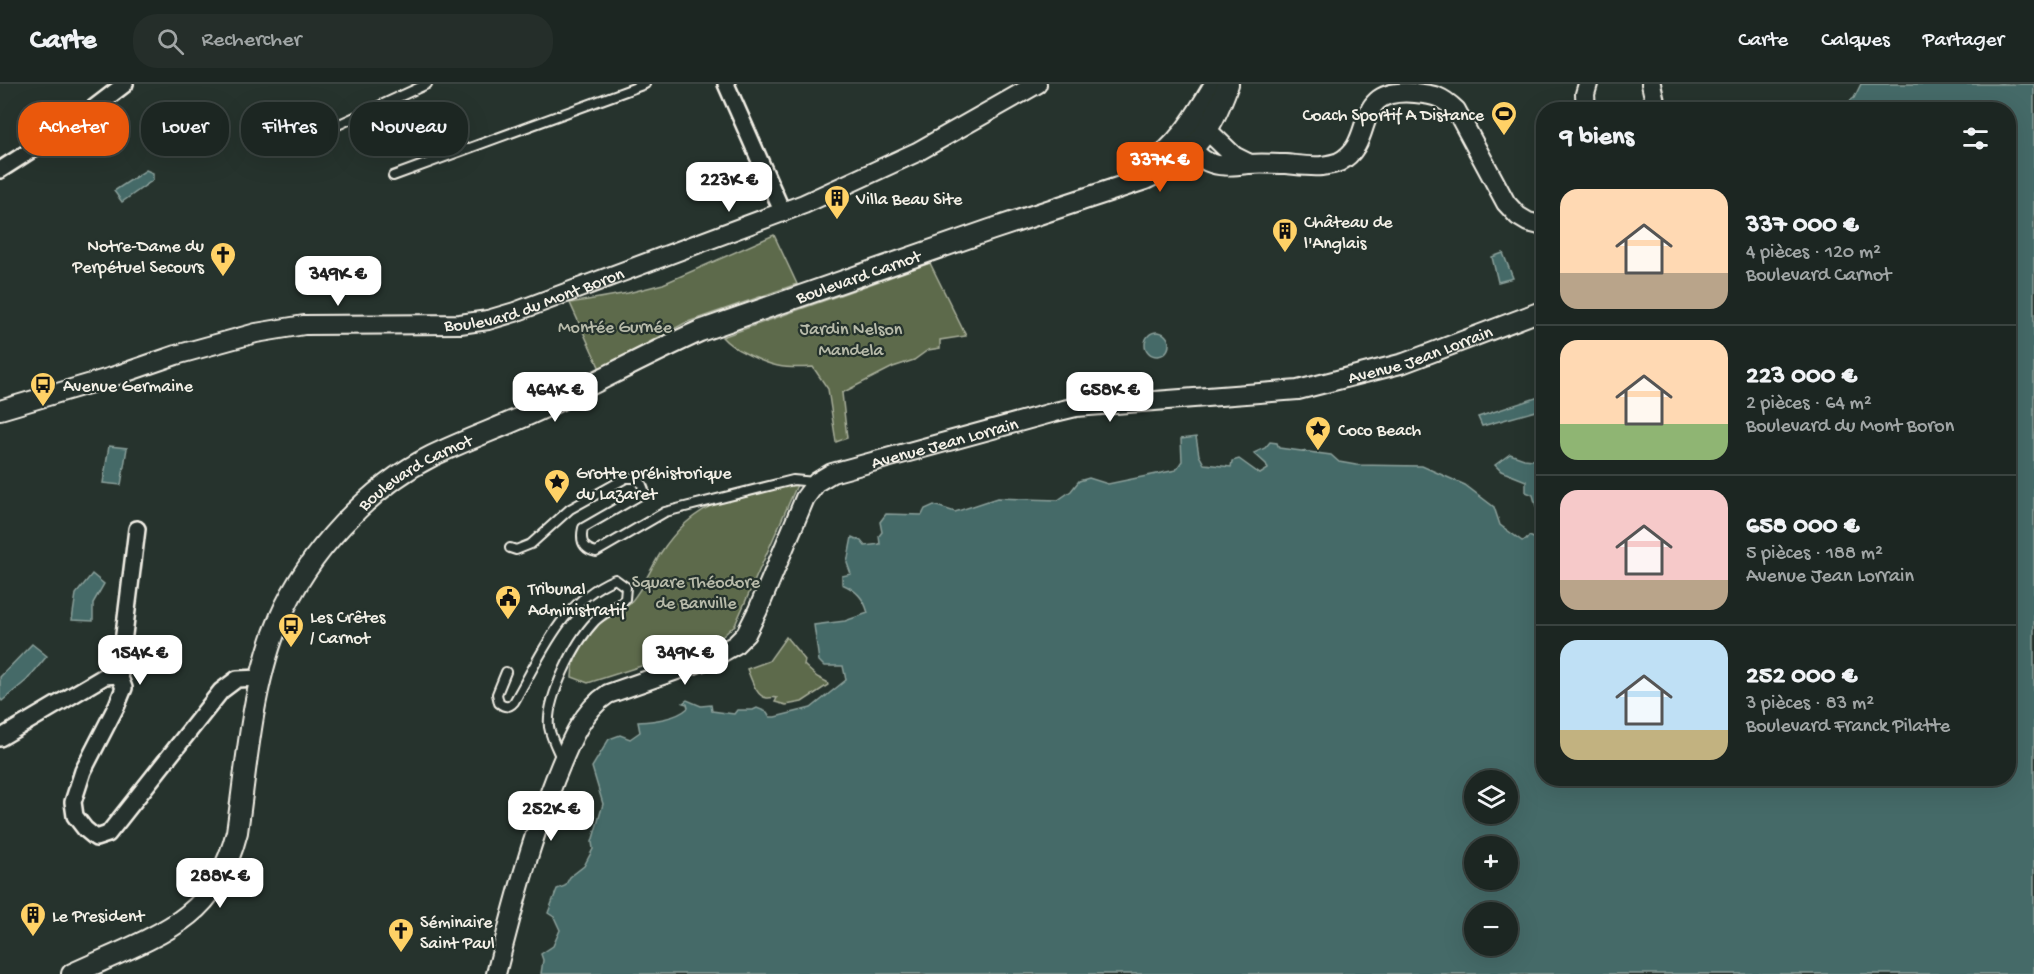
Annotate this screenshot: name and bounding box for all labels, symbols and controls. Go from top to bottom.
search box [133,14,553,68]
text: Carte [30,25,97,58]
icon: search [154,25,187,58]
text: Rechercher [202,28,301,54]
text: Carte [1738,29,1788,54]
text: Calques [1821,29,1890,54]
text: Partager [1923,29,2004,54]
sports icon: Coach Sportif A Distance [1489,99,1519,137]
chip: Acheter [18,102,129,156]
chip: Louer [141,102,229,156]
chip: Filtres [241,102,338,156]
chip: Nouveau [350,102,468,156]
place label: Coach Sportif A Distance [1302,106,1485,127]
icon: filters [1959,122,1992,155]
text: 9 biens [1560,123,1634,154]
pin: 337K € [1111,142,1209,193]
text: 337K € [1131,150,1189,173]
pin: 223K € [680,162,778,213]
text: 223K € [700,170,758,193]
building icon: Villa Beau Site [822,183,852,221]
place label: Villa Beau Site [855,190,963,211]
text: 337 000 € [1746,211,1859,242]
place label: Château de l'Anglais [1304,213,1393,255]
icon: home [1608,213,1680,285]
building icon: Château de l'Anglais [1270,216,1300,254]
place label: Notre-Dame du Perpétuel Secours [71,237,205,279]
church icon: Notre-Dame du Perpétuel Secours [208,240,238,278]
text: 4 pièces · 120 m² [1746,242,1881,265]
street label: Boulevard Carnot [793,246,926,310]
pin: 349K € [289,256,387,307]
text: 349K € [309,264,367,287]
street label: Boulevard du Mont Boron [443,264,628,337]
text: Boulevard Carnot [1746,265,1891,288]
park label: Montée Gurnée [558,318,673,339]
park label: Jardin Nelson Mandela [800,320,903,362]
street label: Avenue Jean Lorrain [1346,322,1496,390]
text: 223 000 € [1746,362,1857,393]
icon: home [1608,364,1680,436]
bus stop icon: Avenue Germaine [28,370,58,408]
pin: 464K € [506,372,604,423]
pin: 658K € [1061,372,1159,423]
place label: Avenue Germaine [63,377,194,398]
text: 464K € [527,380,583,403]
text: 658K € [1080,380,1140,403]
text: 2 pièces · 64 m² [1746,393,1872,416]
street label: Avenue Jean Lorrain [869,414,1021,475]
place icon: Coco Beach [1303,414,1333,452]
text: Boulevard du Mont Boron [1746,416,1954,439]
place label: Coco Beach [1338,421,1421,442]
street label: Boulevard Carnot [354,431,477,517]
place label: Grotte préhistorique du Lazaret [576,464,732,506]
place icon: Grotte préhistorique du Lazaret [542,467,572,505]
text: 658 000 € [1746,512,1859,543]
icon: home [1608,514,1680,586]
text: 5 pièces · 188 m² [1746,543,1883,566]
text: Avenue Jean Lorrain [1746,566,1914,589]
park label: Square Théodore de Banville [632,573,761,615]
place label: Tribunal Administratif [527,580,627,622]
public building icon: Tribunal Administratif [493,583,523,621]
place label: Les Crêtes / Carnot [310,608,387,650]
bus stop icon: Les Crêtes / Carnot [276,611,306,649]
pin: 154K € [91,635,189,686]
pin: 349K € [636,635,734,686]
text: 154K € [112,643,168,666]
text: 349K € [656,643,714,666]
text: 252 000 € [1746,662,1857,693]
icon: home [1608,664,1680,736]
text: 3 pièces · 83 m² [1746,693,1874,716]
text: Boulevard Franck Pilatte [1746,716,1950,739]
map controls [1464,770,1518,956]
button: layers [1464,770,1518,824]
pin: 252K € [502,791,600,842]
text: 252K € [522,799,580,822]
button: + [1464,836,1518,890]
pin: 288K € [171,858,269,909]
text: 288K € [190,866,250,889]
building icon: Le President [18,900,48,938]
button: − [1464,902,1518,956]
place label: Le President [52,907,146,928]
place label: Séminaire Saint Paul [420,913,495,955]
church icon: Séminaire Saint Paul [386,916,416,954]

